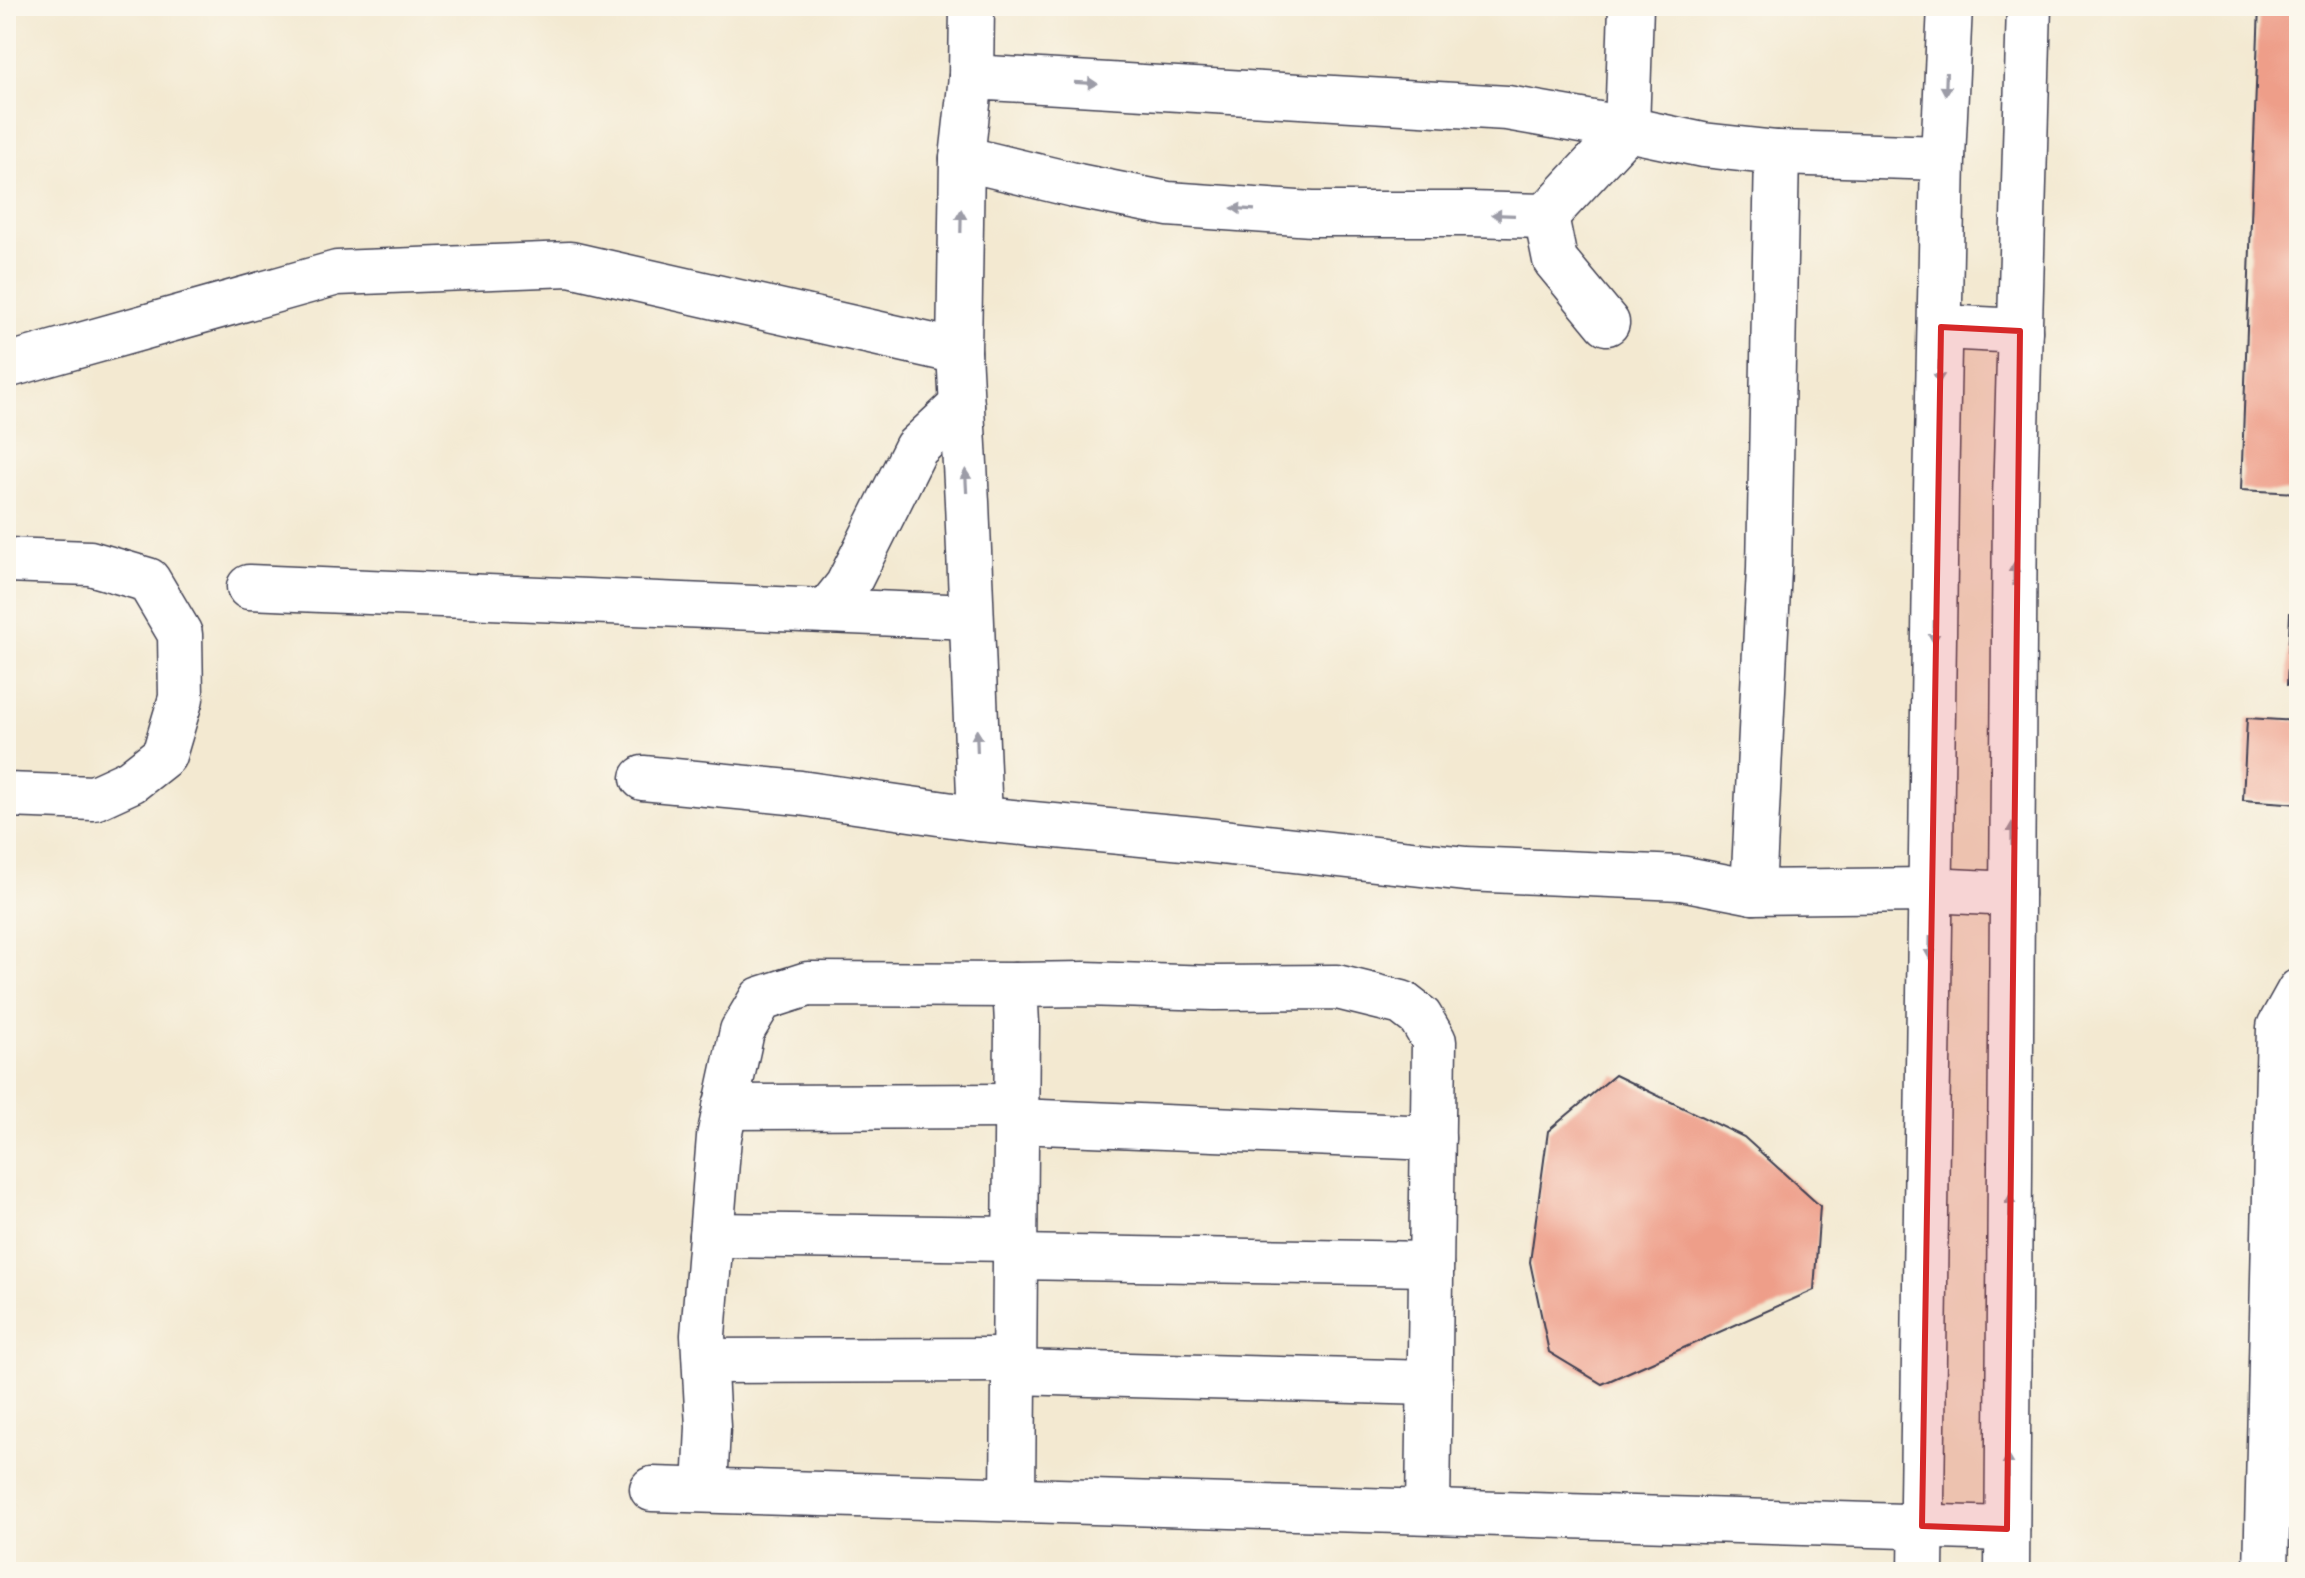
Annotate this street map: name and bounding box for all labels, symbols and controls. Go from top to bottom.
one-way arrow [1940,72,1953,97]
one-way arrow [1074,77,1099,90]
one-way arrow [1230,202,1255,215]
one-way arrow [955,208,967,233]
one-way arrow [1490,209,1515,221]
one-way arrow [1933,360,1946,385]
one-way arrow [959,468,972,493]
one-way arrow [2008,561,2021,586]
one-way arrow [1928,620,1940,645]
one-way arrow [970,728,983,753]
one-way arrow [2006,821,2019,846]
one-way arrow [1923,936,1936,961]
one-way arrow [2004,1193,2016,1218]
one-way arrow [2002,1453,2014,1478]

